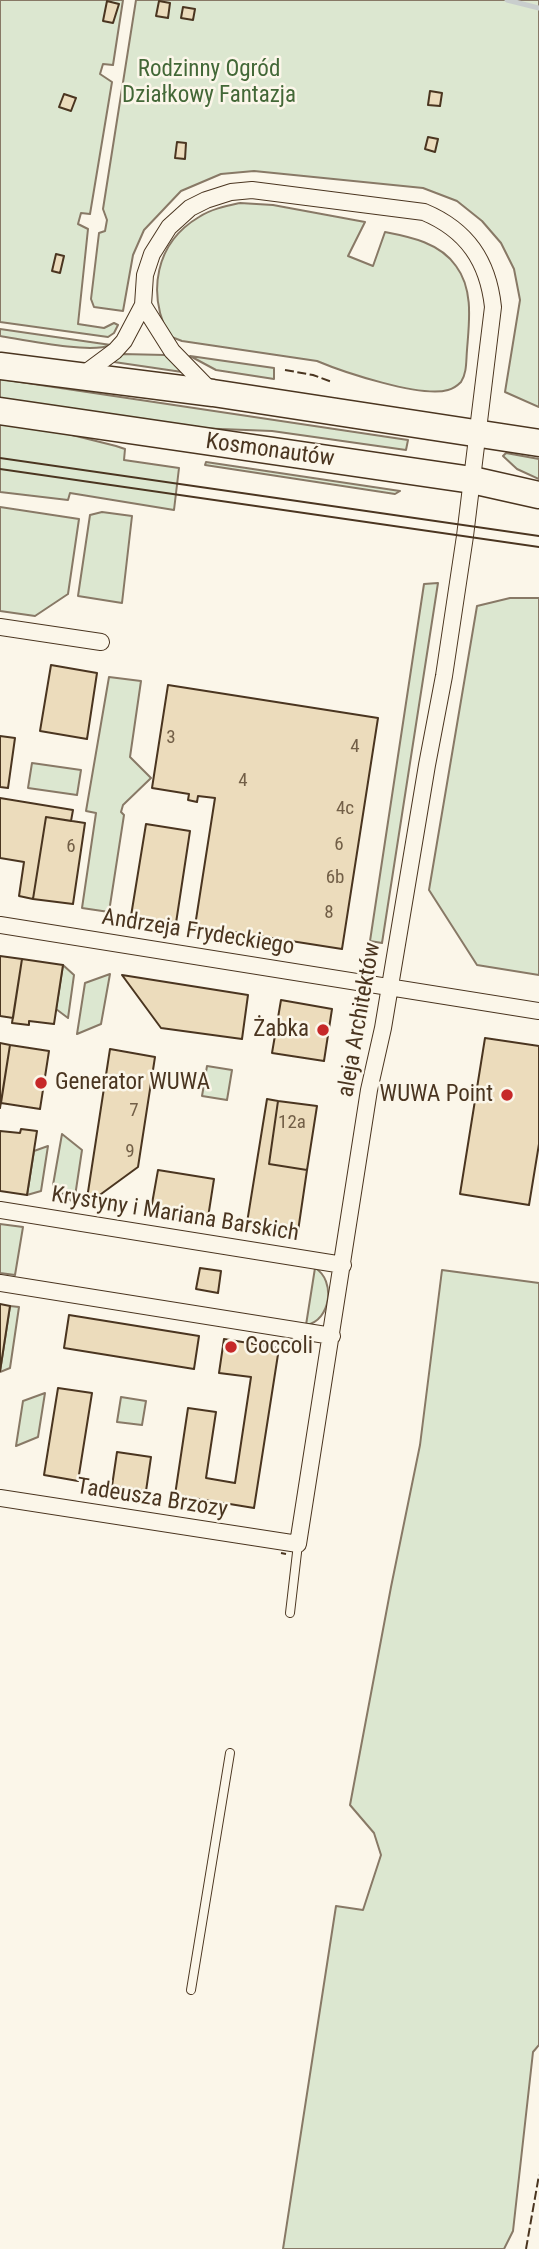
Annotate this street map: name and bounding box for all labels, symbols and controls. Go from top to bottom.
park label: Rodzinny Ogród Działkowy Fantazja [122,56,296,110]
street label: Kosmonautów [204,428,336,474]
house number: 3 [166,727,176,749]
house number: 4 [350,736,360,758]
house number: 4 [238,770,248,792]
house number: 4c [336,798,354,820]
house number: 6 [334,834,344,856]
house number: 6 [66,836,76,858]
house number: 6b [326,867,344,889]
house number: 8 [324,902,334,924]
street label: Andrzeja Frydeckiego [100,904,296,962]
street label: aleja Architektów [333,940,387,1100]
place label: Żabka [253,1016,309,1044]
marker: Żabka [315,1022,331,1038]
place label: Generator WUWA [55,1069,210,1097]
marker: Generator WUWA [33,1075,49,1091]
place label: WUWA Point [380,1081,493,1109]
marker: WUWA Point [499,1087,515,1103]
house number: 7 [129,1100,139,1122]
house number: 12a [278,1112,306,1134]
house number: 9 [125,1141,135,1163]
street label: Krystyny i Mariana Barskich [49,1182,301,1248]
place label: Coccoli [245,1333,313,1361]
marker: Coccoli [223,1339,239,1355]
street label: Tadeusza Brzozy [75,1473,229,1525]

